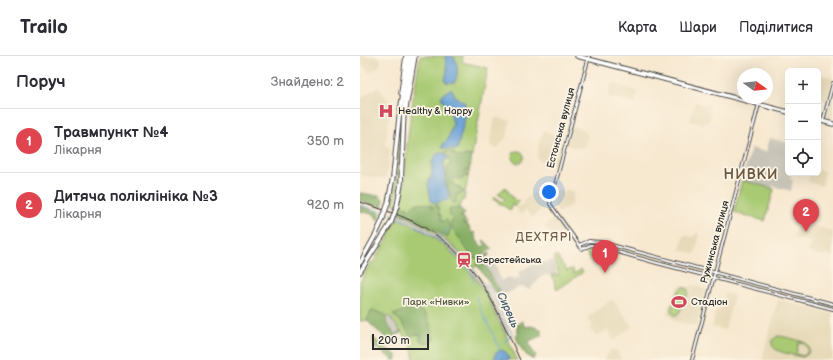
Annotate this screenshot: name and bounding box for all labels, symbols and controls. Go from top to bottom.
text: Trailo [20,16,68,39]
text: Карта [618,19,657,36]
text: Шари [679,19,717,36]
text: Поділитися [739,19,813,36]
north arrow [737,68,773,104]
map controls [785,68,821,176]
button: + [785,68,821,104]
text: Поруч [16,72,66,92]
text: Знайдено: 2 [271,74,344,90]
street label: Естонська вулиця [544,86,578,170]
hospital icon: Healthy & Happy [377,102,395,120]
button: − [785,104,821,140]
place label: Healthy & Happy [398,105,473,117]
text: Травмпункт №4 [54,123,168,142]
text: 1 [26,133,32,149]
text: 350 m [307,133,344,149]
button: locate [785,140,821,176]
text: Лікарня [54,142,102,158]
district label: НИВКИ [724,166,778,183]
your location [539,182,559,202]
text: Дитяча поліклініка №3 [54,187,218,206]
text: 2 [25,197,33,213]
text: 920 m [307,197,344,213]
street label: Ружинська вулиця [698,199,732,285]
pin: 2 [793,199,819,232]
text: Лікарня [54,206,102,222]
district label: ДЕХТЯРІ [516,230,572,245]
pin: 1 [592,240,618,273]
station icon: Берестейська [455,251,473,269]
place label: Берестейська [476,254,542,266]
water label: Сирець [494,290,522,330]
sports icon: Стадіон [670,293,688,311]
park label: Парк «Нивки» [402,296,470,308]
place label: Стадіон [691,296,728,308]
scale bar [372,332,429,351]
text: 200 m [378,334,410,347]

